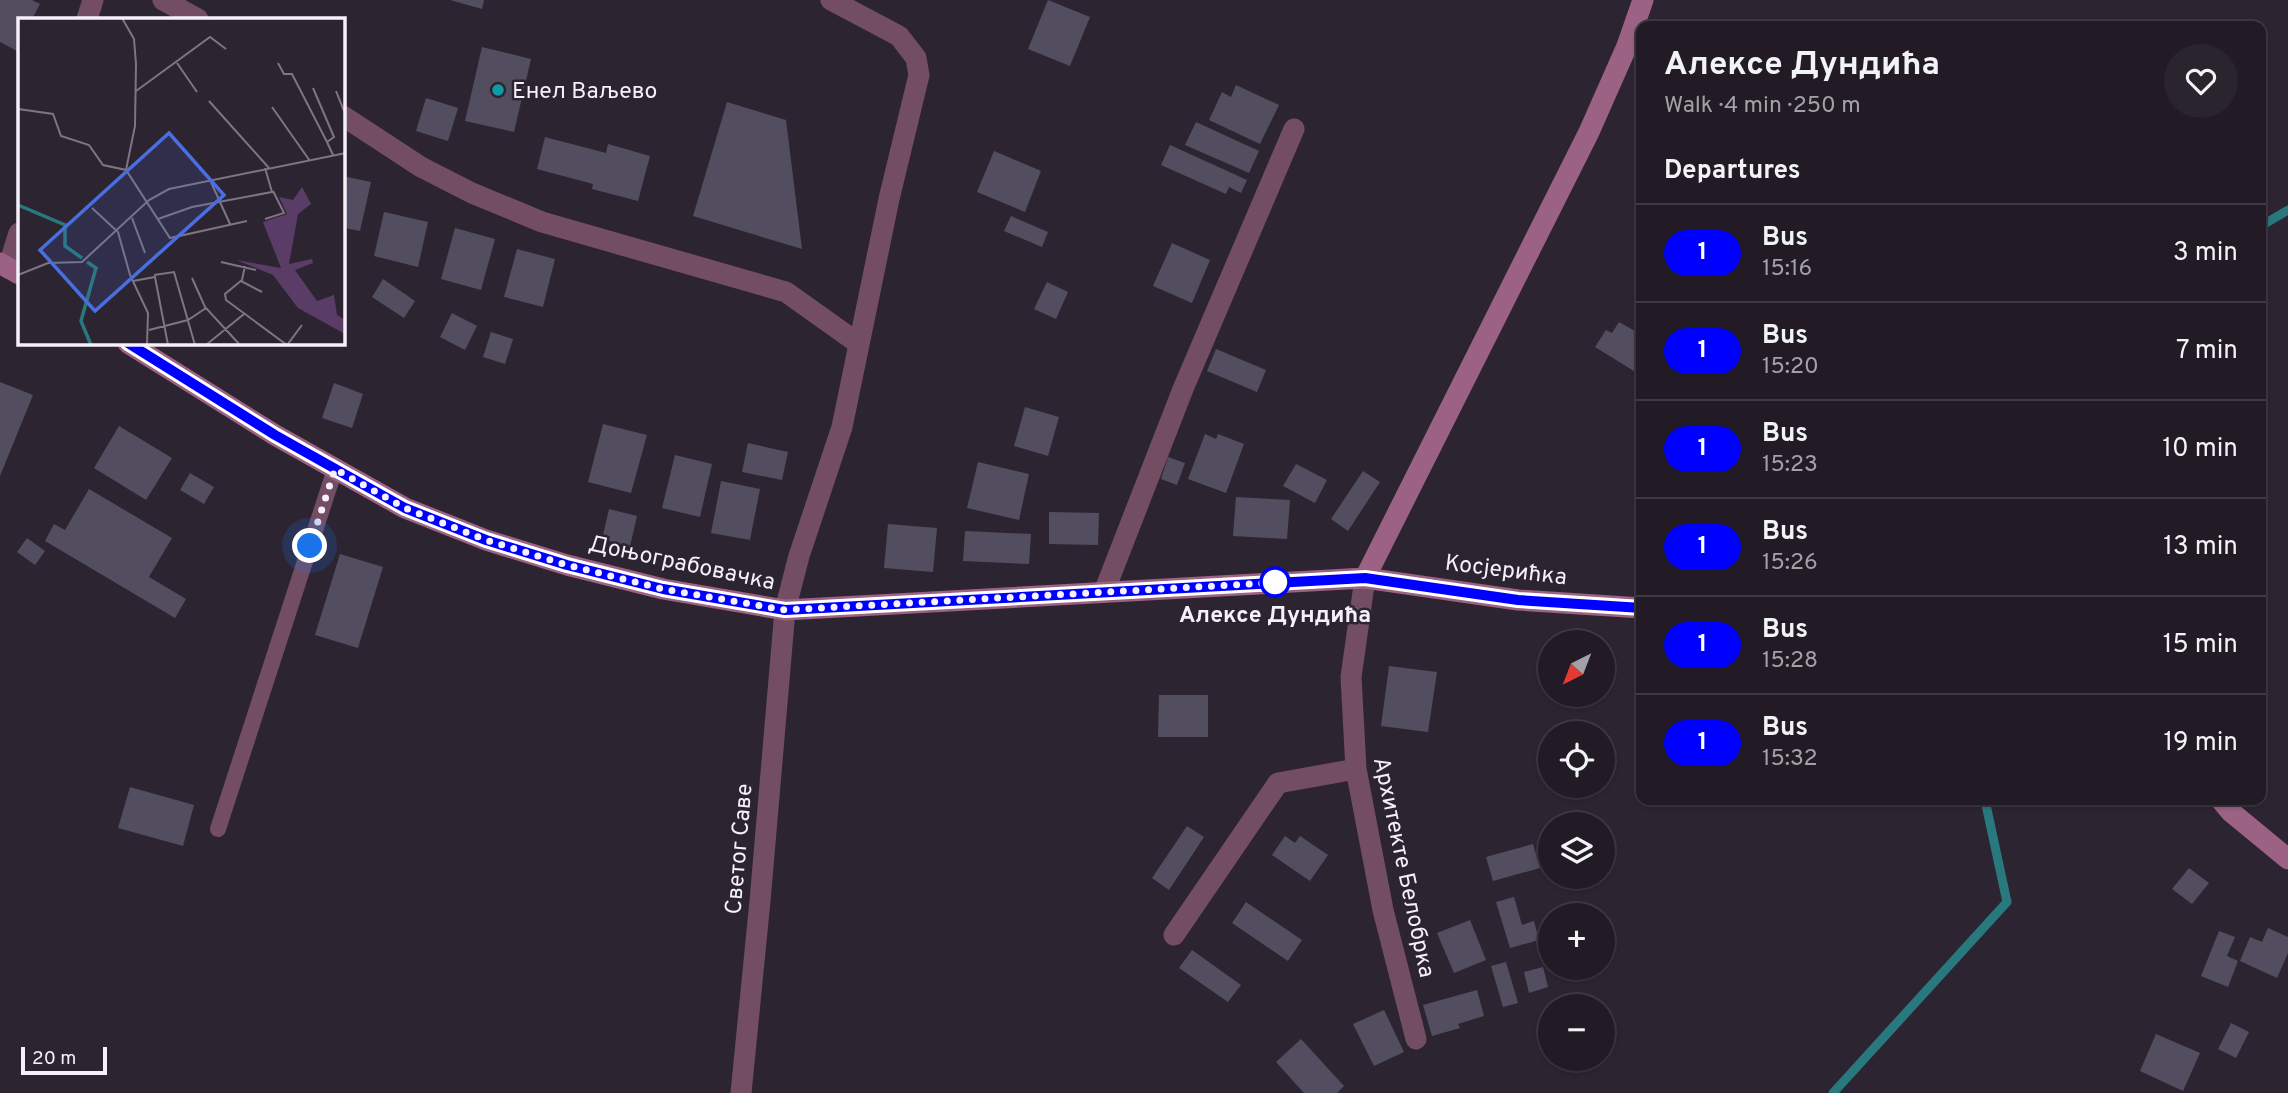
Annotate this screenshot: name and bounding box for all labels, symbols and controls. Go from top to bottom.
inset map [18,18,345,345]
button: heart [2164,44,2238,118]
text: Алексе Дундића [1664,45,1940,87]
place label: Енел Ваљево [512,78,657,107]
marker: Енел Ваљево [490,82,506,98]
text: Walk · 4 min · 250 m [1664,92,1861,121]
text: Departures [1664,155,1801,188]
text: Bus [1762,222,1808,255]
text: 3 min [2173,237,2238,270]
text: 1 [1698,238,1707,268]
text: 15:16 [1762,255,1812,284]
text: Bus [1762,320,1808,353]
text: 7 min [2176,335,2238,368]
text: 1 [1698,336,1707,366]
text: 15:20 [1762,353,1819,382]
text: Bus [1762,418,1808,451]
text: 10 min [2162,433,2238,466]
text: 1 [1698,434,1707,464]
text: 15:23 [1762,451,1818,480]
text: Bus [1762,516,1808,549]
your location [292,528,327,563]
street label: Доњограбовачка [586,531,777,598]
text: 13 min [2163,531,2238,564]
text: 1 [1698,532,1707,562]
text: 15:26 [1762,549,1818,578]
street label: Косјерићка [1443,550,1568,593]
marker: Алексе Дундића [1260,567,1290,597]
place label: Алексе Дундића [1179,602,1371,631]
text: Bus [1762,614,1808,647]
text: 15 min [2163,629,2238,662]
north arrow [1538,630,1615,707]
map controls [1538,630,1615,1071]
text: 1 [1698,630,1707,660]
text: 15:28 [1762,647,1818,676]
text: Bus [1762,712,1808,745]
button: locate [1538,721,1615,798]
text: 19 min [2163,727,2238,760]
text: 1 [1698,728,1707,758]
text: 15:32 [1762,745,1818,774]
street label: Архитекте Белобрка [1365,755,1440,980]
street label: Светог Саве [720,783,761,916]
button: layers [1538,812,1615,889]
button: + [1538,903,1615,980]
button: − [1538,994,1615,1071]
scale bar [21,1044,107,1076]
text: 20 m [32,1047,76,1071]

